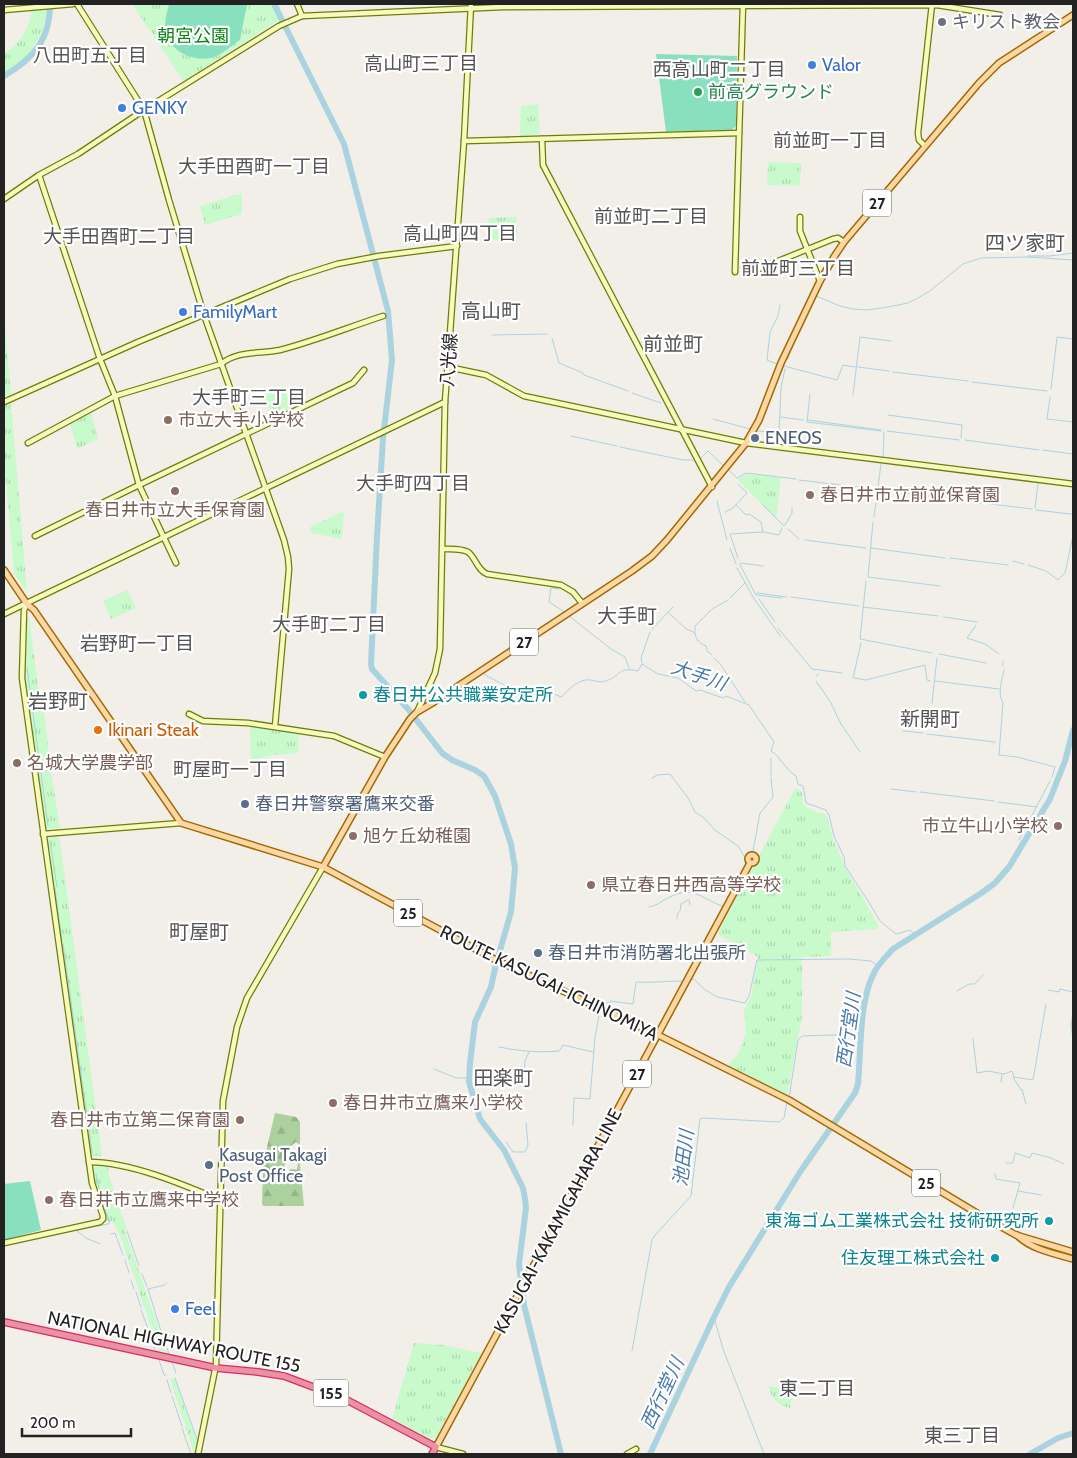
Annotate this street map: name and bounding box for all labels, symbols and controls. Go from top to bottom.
place label: キリスト教会 [952,11,1060,33]
marker: キリスト教会 [936,16,948,28]
park label: 朝宮公園 [157,25,229,47]
district label: 八田町五丁目 [33,44,147,67]
district label: 高山町三丁目 [364,52,478,75]
place label: Valor [822,54,861,76]
district label: 西高山町二丁目 [652,58,786,81]
marker: Valor [806,59,818,71]
place label: 前高グラウンド [708,81,834,103]
marker: 前高グラウンド [692,86,704,98]
place label: GENKY [132,97,188,119]
marker: GENKY [116,102,128,114]
district label: 前並町一丁目 [773,129,887,152]
district label: 大手田酉町一丁目 [178,155,330,178]
road number: 27 [863,190,891,217]
district label: 前並町二丁目 [594,205,708,228]
district label: 高山町四丁目 [403,222,517,245]
district label: 大手田酉町二丁目 [43,225,195,248]
district label: 四ツ家町 [985,231,1065,255]
district label: 前並町三丁目 [741,257,855,280]
district label: 高山町 [461,299,521,323]
place label: FamilyMart [193,301,277,323]
marker: FamilyMart [177,306,189,318]
street label: 八光線 [436,332,462,388]
district label: 前並町 [643,332,703,356]
district label: 大手町三丁目 [192,386,306,409]
place label: 市立大手小学校 [178,409,304,431]
marker: 市立大手小学校 [162,414,174,426]
place label: ENEOS [765,427,822,449]
marker: ENEOS [749,432,761,444]
district label: 大手町四丁目 [356,472,470,495]
place label: 春日井市立前並保育園 [820,484,1000,506]
marker: 春日井市立大手保育園 [169,485,181,497]
marker: 春日井市立前並保育園 [804,489,816,501]
place label: 春日井市立大手保育園 [85,499,265,521]
district label: 大手町 [597,604,657,628]
district label: 大手町二丁目 [272,613,386,636]
road number: 27 [510,628,538,656]
district label: 岩野町一丁目 [80,632,194,655]
water label: 大手川 [668,655,731,696]
place label: 春日井公共職業安定所 [373,684,553,706]
district label: 岩野町 [28,689,88,713]
marker: 春日井公共職業安定所 [357,689,369,701]
district label: 新開町 [900,707,960,731]
place label: Ikinari Steak [108,719,200,741]
marker: Ikinari Steak [92,724,104,736]
place label: 名城大学農学部 [27,752,153,774]
marker: 名城大学農学部 [11,757,23,769]
district label: 町屋町一丁目 [173,758,287,781]
place label: 春日井警察署鷹来交番 [255,793,435,815]
marker: 春日井警察署鷹来交番 [239,798,251,810]
place label: 市立牛山小学校 [922,815,1048,837]
marker: 市立牛山小学校 [1052,820,1064,832]
place label: 旭ケ丘幼稚園 [363,825,471,847]
marker: 旭ケ丘幼稚園 [347,830,359,842]
place label: 県立春日井西高等学校 [601,874,781,896]
marker: 県立春日井西高等学校 [585,879,597,891]
road number: 25 [394,900,422,926]
district label: 町屋町 [169,920,229,944]
street label: ROUTE KASUGAI-ICHINOMIYA [436,920,662,1046]
place label: 春日井市消防署北出張所 [548,942,746,964]
marker: 春日井市消防署北出張所 [532,947,544,959]
water label: 西行堂川 [832,989,865,1069]
road number: 27 [623,1060,651,1088]
district label: 田楽町 [473,1066,533,1090]
place label: 春日井市立鷹来小学校 [343,1092,523,1114]
marker: 春日井市立鷹来小学校 [327,1097,339,1109]
street label: KASUGAI-KAKAMIGAHARA LINE [489,1105,627,1337]
place label: 春日井市立第二保育園 [50,1109,230,1131]
marker: 春日井市立第二保育園 [234,1114,246,1126]
water label: 池田川 [669,1126,699,1188]
place label: Kasugai Takagi Post Office [219,1144,327,1187]
marker: Kasugai Takagi Post Office [203,1159,215,1171]
road number: 25 [912,1170,940,1196]
place label: 春日井市立鷹来中学校 [59,1189,239,1211]
marker: 春日井市立鷹来中学校 [43,1194,55,1206]
place label: 東海ゴム工業株式会社 技術研究所 [765,1210,1039,1232]
marker: 東海ゴム工業株式会社 技術研究所 [1043,1215,1055,1227]
place label: 住友理工株式会社 [841,1247,985,1269]
marker: 住友理工株式会社 [989,1252,1001,1264]
place label: Feel [185,1298,217,1320]
marker: Feel [169,1303,181,1315]
street label: NATIONAL HIGHWAY ROUTE 155 [46,1307,302,1377]
water label: 西行堂川 [636,1352,690,1433]
district label: 東二丁目 [779,1377,855,1400]
road number: 155 [314,1380,348,1406]
scale bar [22,1406,131,1438]
text: 200 m [30,1414,75,1432]
district label: 東三丁目 [924,1424,1000,1447]

